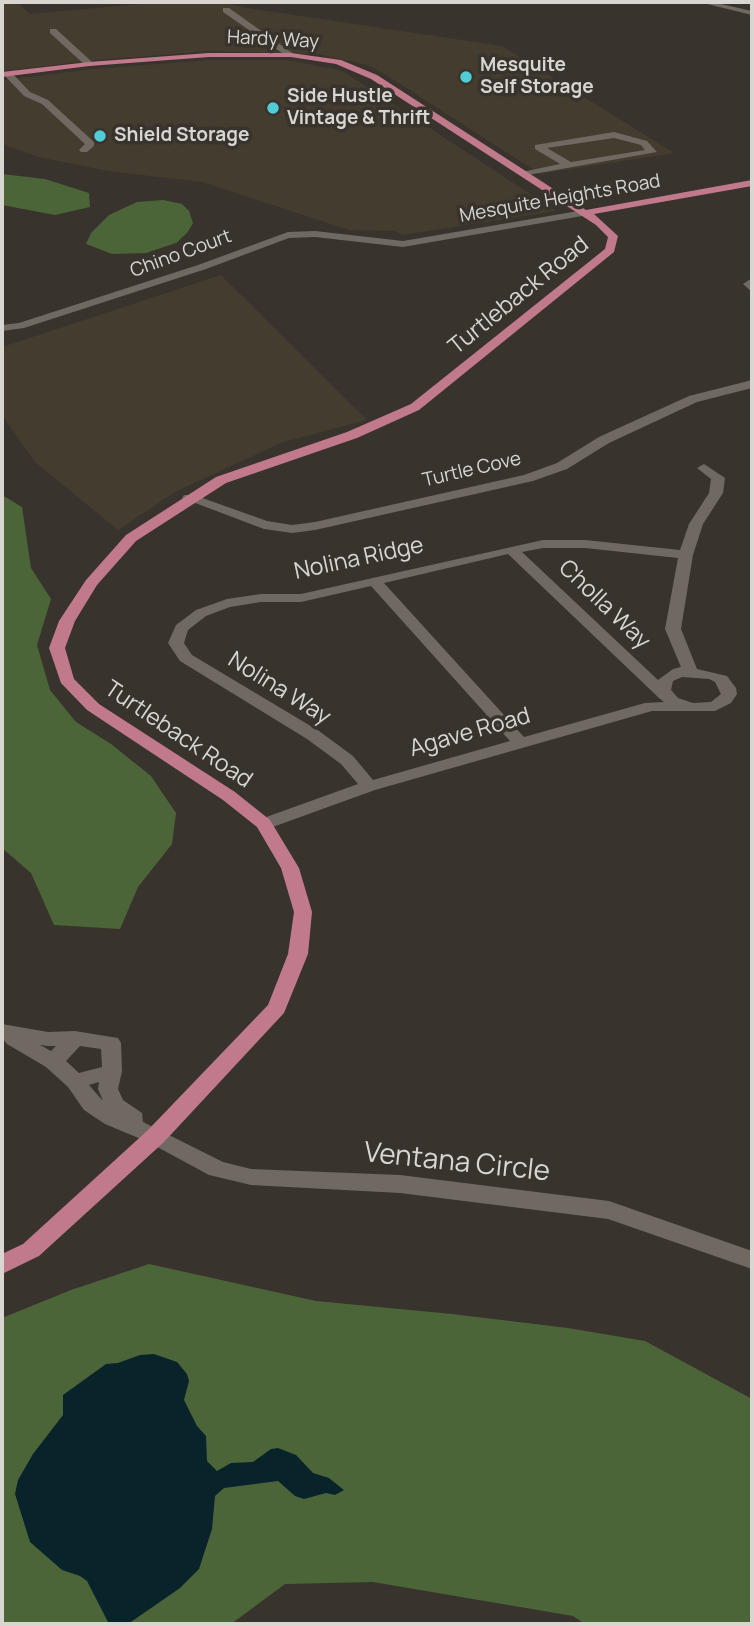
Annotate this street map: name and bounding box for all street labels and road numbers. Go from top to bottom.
street label: Hardy Way [226,26,320,54]
street label: Mesquite Heights Road [458,170,662,228]
street label: Chino Court [127,225,235,283]
street label: Turtleback Road [443,231,595,361]
street label: Turtle Cove [421,448,523,492]
street label: Nolina Ridge [292,532,426,586]
street label: Cholla Way [552,555,656,655]
street label: Nolina Way [223,647,335,731]
street label: Turtleback Road [99,675,257,795]
street label: Agave Road [406,703,534,763]
street label: Ventana Circle [362,1137,552,1189]

